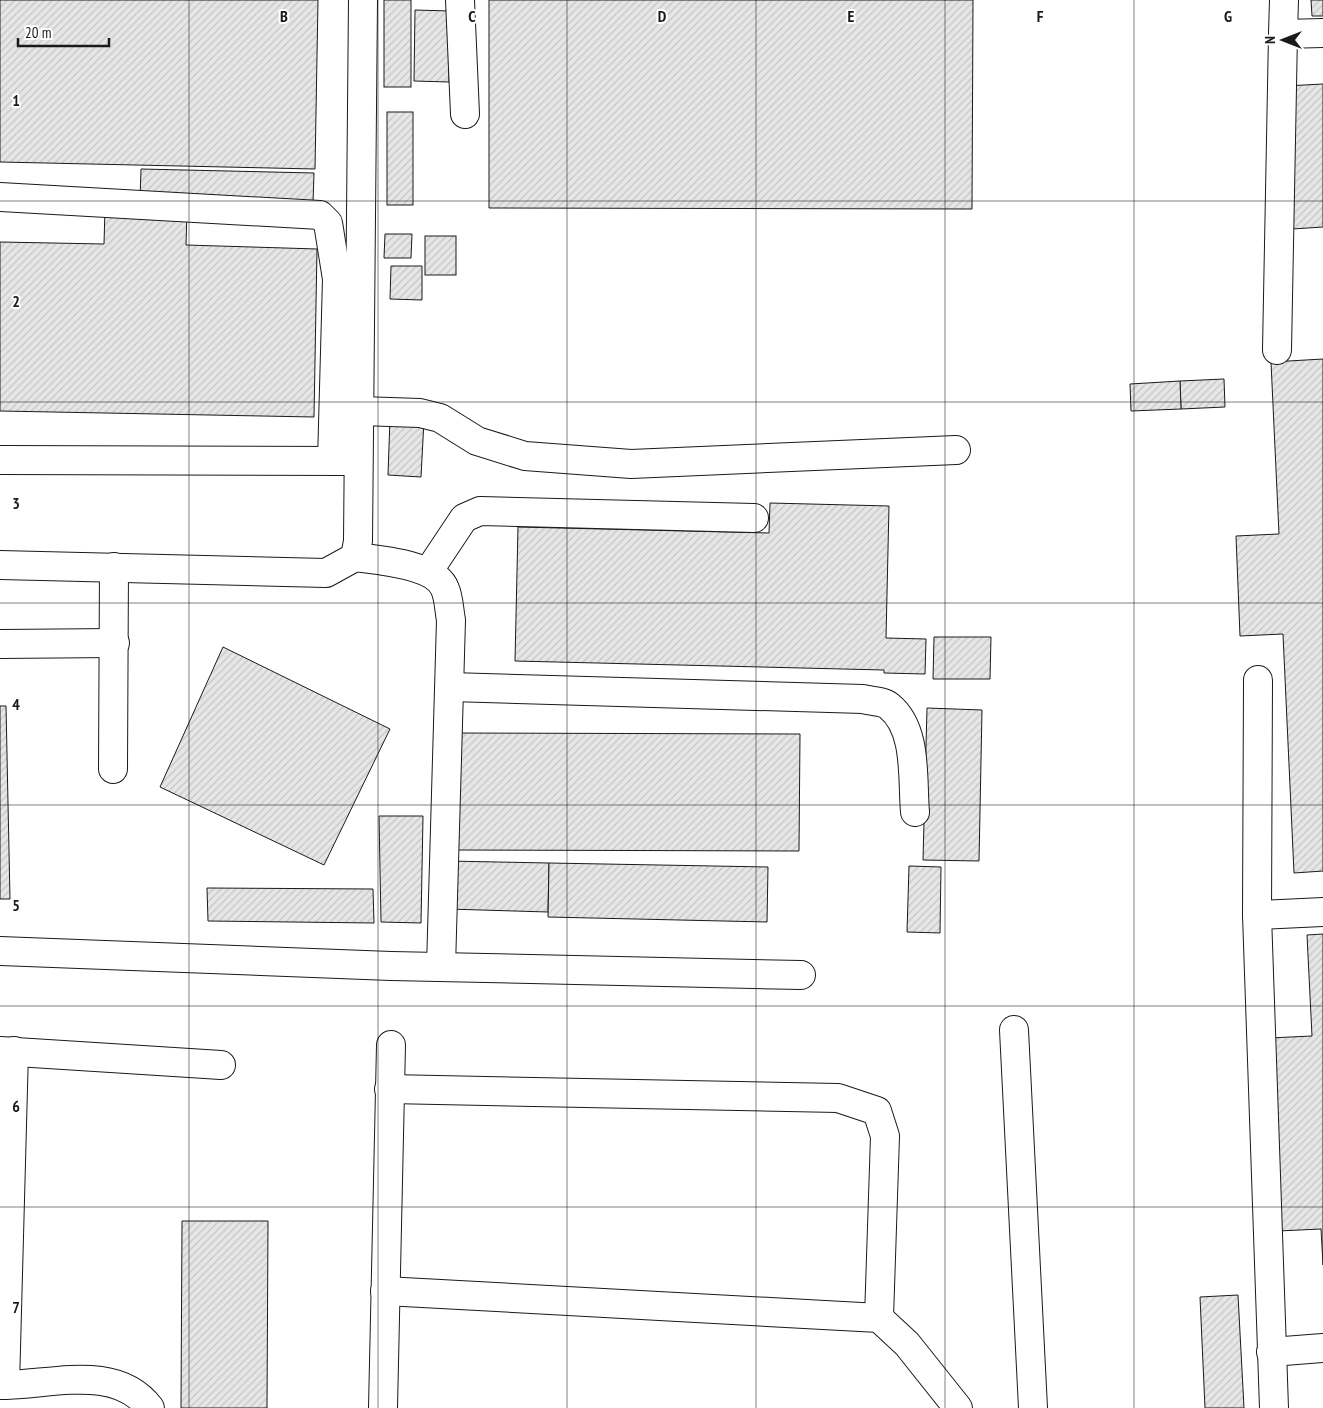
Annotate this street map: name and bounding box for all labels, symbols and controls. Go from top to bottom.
text: B [280,6,288,26]
text: C [468,6,476,26]
text: D [658,6,667,26]
text: E [848,6,855,26]
text: F [1037,6,1044,26]
text: G [1224,6,1232,26]
scale bar [18,15,109,47]
north arrow [1258,15,1308,65]
text: 20 m [25,23,51,42]
text: N [1261,36,1279,44]
text: 1 [12,90,20,110]
text: 2 [12,291,20,311]
text: 3 [12,493,20,513]
text: 4 [12,694,20,714]
text: 5 [12,895,20,915]
text: 6 [12,1096,20,1116]
text: 7 [12,1297,20,1317]

